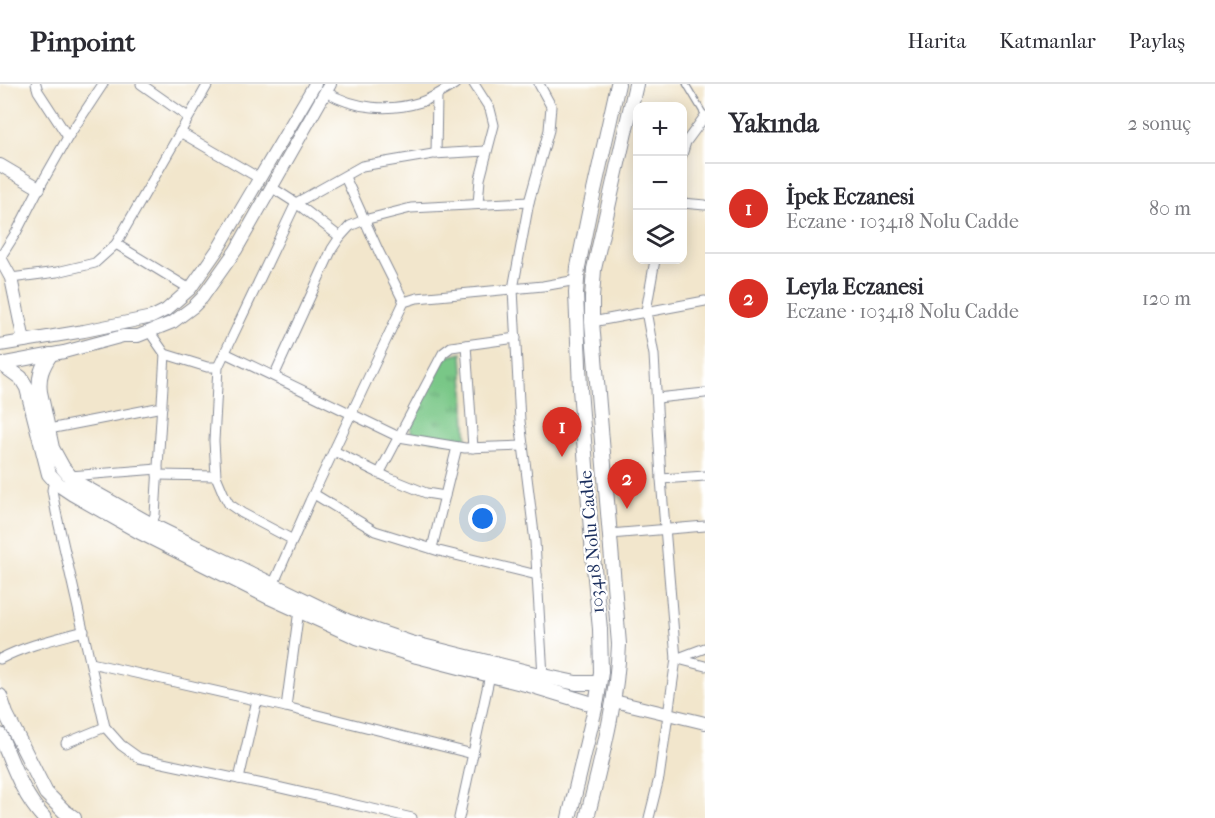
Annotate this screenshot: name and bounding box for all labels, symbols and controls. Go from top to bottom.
text: Pinpoint [30,25,135,58]
text: Harita [908,29,966,53]
text: Katmanlar [999,29,1096,53]
text: Paylaş [1129,29,1185,53]
map controls [633,102,687,264]
button: + [633,102,687,156]
text: Yakında [729,108,819,139]
text: 2 sonuç [1128,112,1191,135]
button: − [633,156,687,210]
text: İpek Eczanesi [786,184,915,210]
text: 1 [745,197,752,220]
text: 80 m [1149,197,1191,220]
button: layers [633,210,687,264]
text: Eczane · 103418 Nolu Cadde [786,210,1019,233]
text: Leyla Eczanesi [786,274,924,300]
text: 2 [743,287,754,310]
text: 120 m [1142,287,1191,310]
text: Eczane · 103418 Nolu Cadde [786,300,1019,323]
pin: 1 [542,408,582,457]
pin: 2 [608,460,646,509]
street label: 103418 Nolu Cadde [575,469,609,615]
your location [468,504,497,533]

